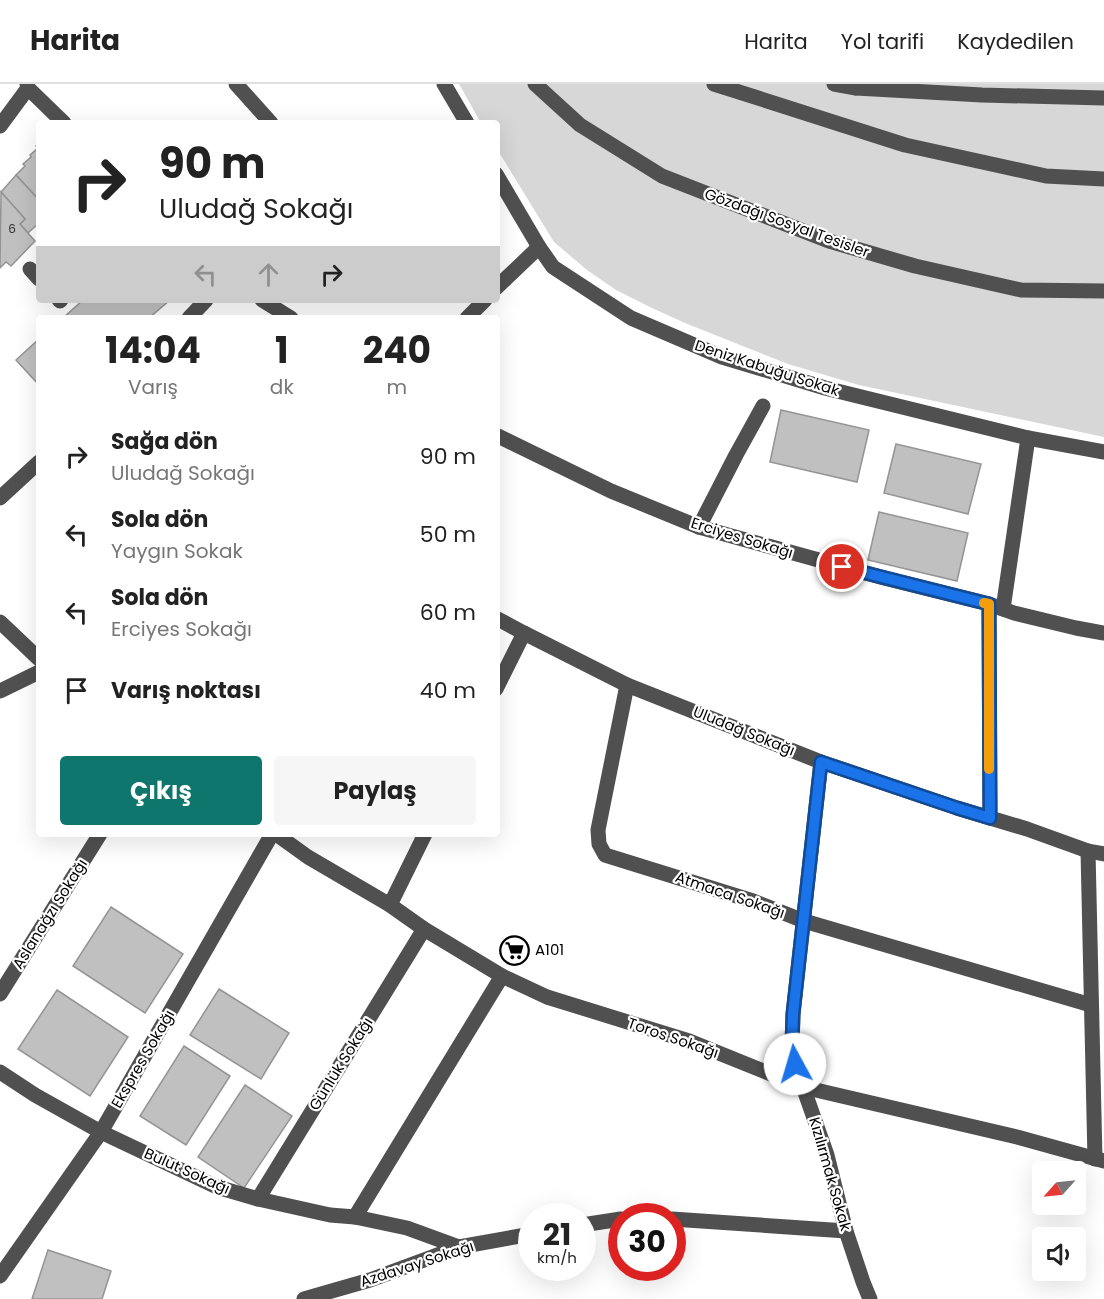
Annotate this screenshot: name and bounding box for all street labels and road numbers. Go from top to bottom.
street label: Gözdağı Sosyal Tesisler [702,183,873,262]
street label: Deniz Kabuğu Sokak [692,334,842,401]
street label: Erciyes Sokağı [688,512,796,563]
street label: Uludağ Sokağı [690,701,798,760]
street label: Aslanağzı Sokağı [7,855,92,973]
street label: Atmaca Sokağı [673,866,788,923]
street label: Ekspres Sokağı [106,1006,179,1112]
street label: Toros Sokağı [625,1012,721,1063]
street label: Günlük Sokağı [304,1013,378,1114]
street label: Kızılırmak Sokak [804,1115,857,1233]
street label: Bulut Sokağı [141,1142,233,1199]
street label: Azdavay Sokağı [357,1235,476,1292]

